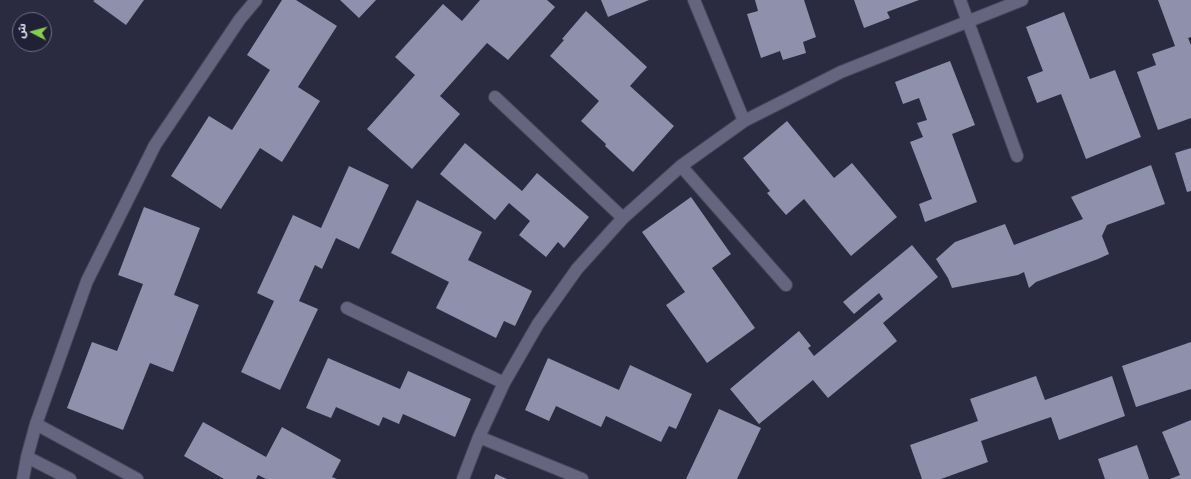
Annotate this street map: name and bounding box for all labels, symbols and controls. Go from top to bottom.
north arrow [12,12,52,52]
text: ش [13,23,29,39]

